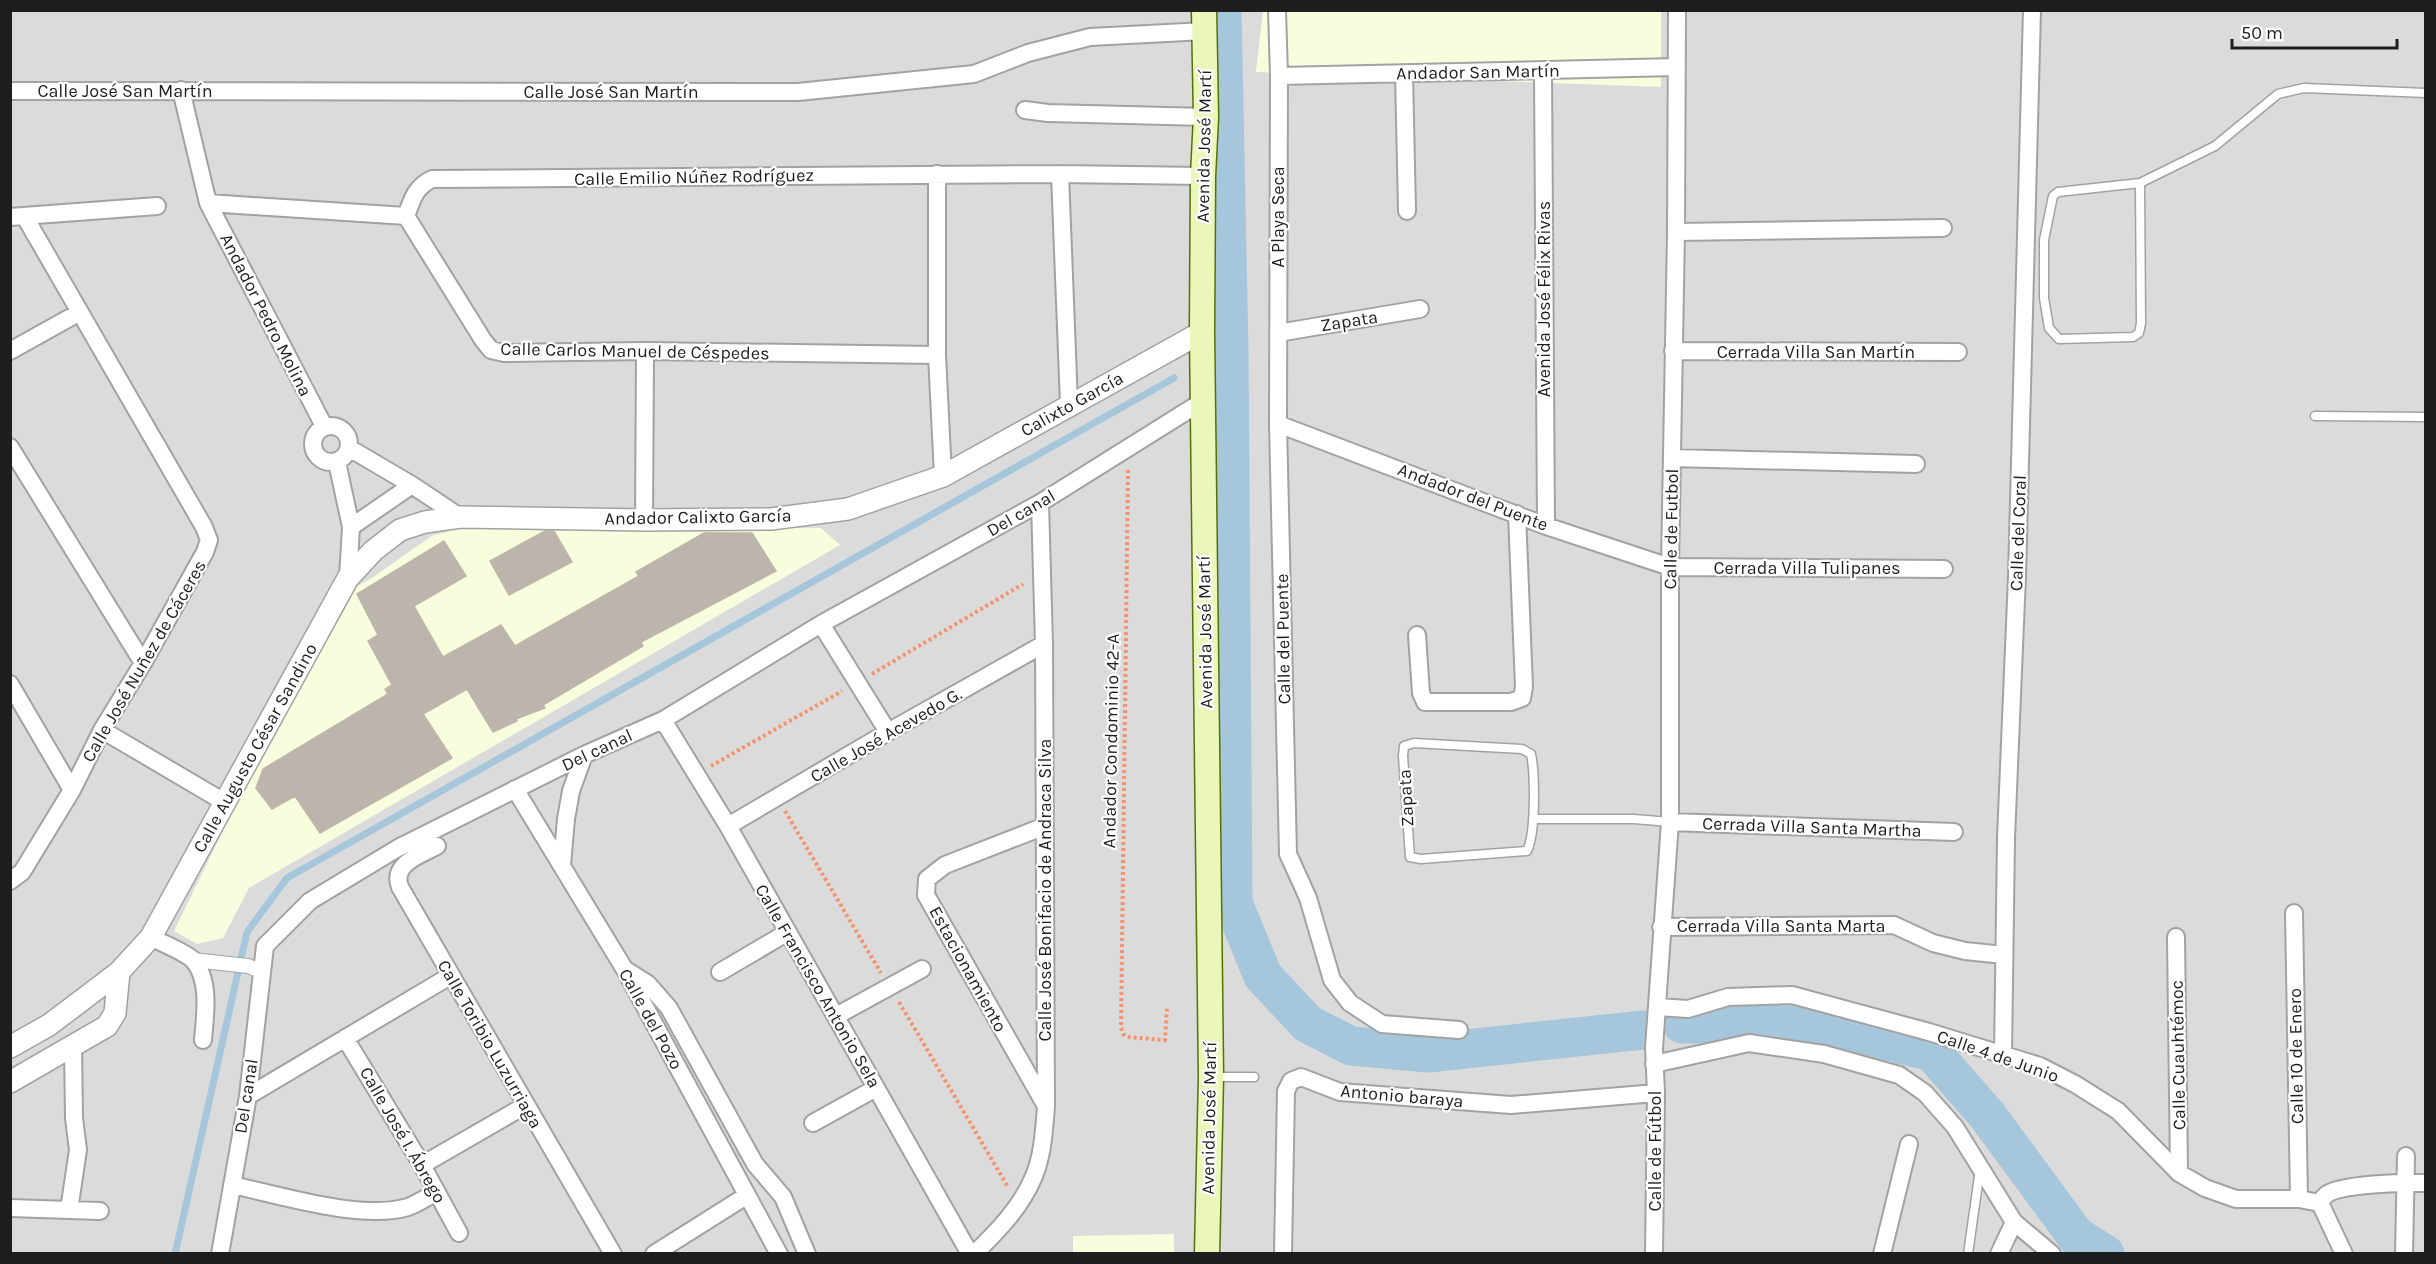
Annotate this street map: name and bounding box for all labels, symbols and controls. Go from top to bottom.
scale bar [2232,12,2397,50]
text: 50 m [2241,22,2283,44]
street label: Andador San Martín [1396,60,1560,84]
street label: Avenida José Martí [1192,69,1216,223]
street label: Calle José San Martín [37,80,213,102]
street label: Calle José San Martín [523,81,699,103]
street label: Calle Emilio Núñez Rodríguez [574,164,814,190]
street label: A Playa Seca [1267,166,1289,268]
street label: Avenida José Félix Rivas [1533,201,1555,397]
street label: Andador Pedro Molina [215,230,317,400]
street label: Zapata [1319,306,1379,336]
street label: Calle Carlos Manuel de Céspedes [500,338,770,364]
street label: Cerrada Villa San Martín [1717,341,1915,363]
street label: Calixto García [1017,367,1127,441]
street label: Andador del Puente [1395,458,1551,536]
street label: Calle de Futbol [1659,468,1683,590]
street label: Calle del Coral [2005,475,2031,591]
street label: Del canal [983,485,1059,541]
street label: Andador Calixto García [604,504,792,530]
street label: Avenida José Martí [1193,555,1217,709]
street label: Calle José Nuñez de Cáceres [77,556,211,766]
street label: Cerrada Villa Tulipanes [1714,557,1900,579]
street label: Calle del Puente [1271,573,1295,705]
street label: Andador Condominio 42-A [1098,633,1124,849]
street label: Calle Augusto César Sandino [188,639,322,857]
street label: Calle José Acevedo G. [806,683,966,787]
street label: Del canal [558,724,636,776]
street label: Calle José Bonifacio de Andraca Silva [1034,739,1056,1041]
street label: Zapata [1394,769,1418,827]
street label: Cerrada Villa Santa Martha [1702,812,1922,842]
street label: Calle Francisco Antonio Sela [750,880,886,1092]
street label: Estacionamiento [924,902,1012,1036]
street label: Cerrada Villa Santa Marta [1677,915,1885,937]
street label: Calle Toribio Luzurriaga [433,956,547,1132]
street label: Calle del Pozo [614,965,688,1073]
street label: Calle Cuauhtémoc [2166,980,2190,1130]
street label: Calle 10 de Enero [2284,988,2308,1124]
street label: Calle 4 de Junio [1934,1025,2062,1087]
street label: Avenida José Martí [1197,1041,1221,1195]
street label: Del canal [229,1057,263,1135]
street label: Calle José I. Ábrego [355,1062,452,1207]
street label: Antonio baraya [1340,1080,1464,1112]
street label: Calle de Fútbol [1644,1091,1666,1211]

